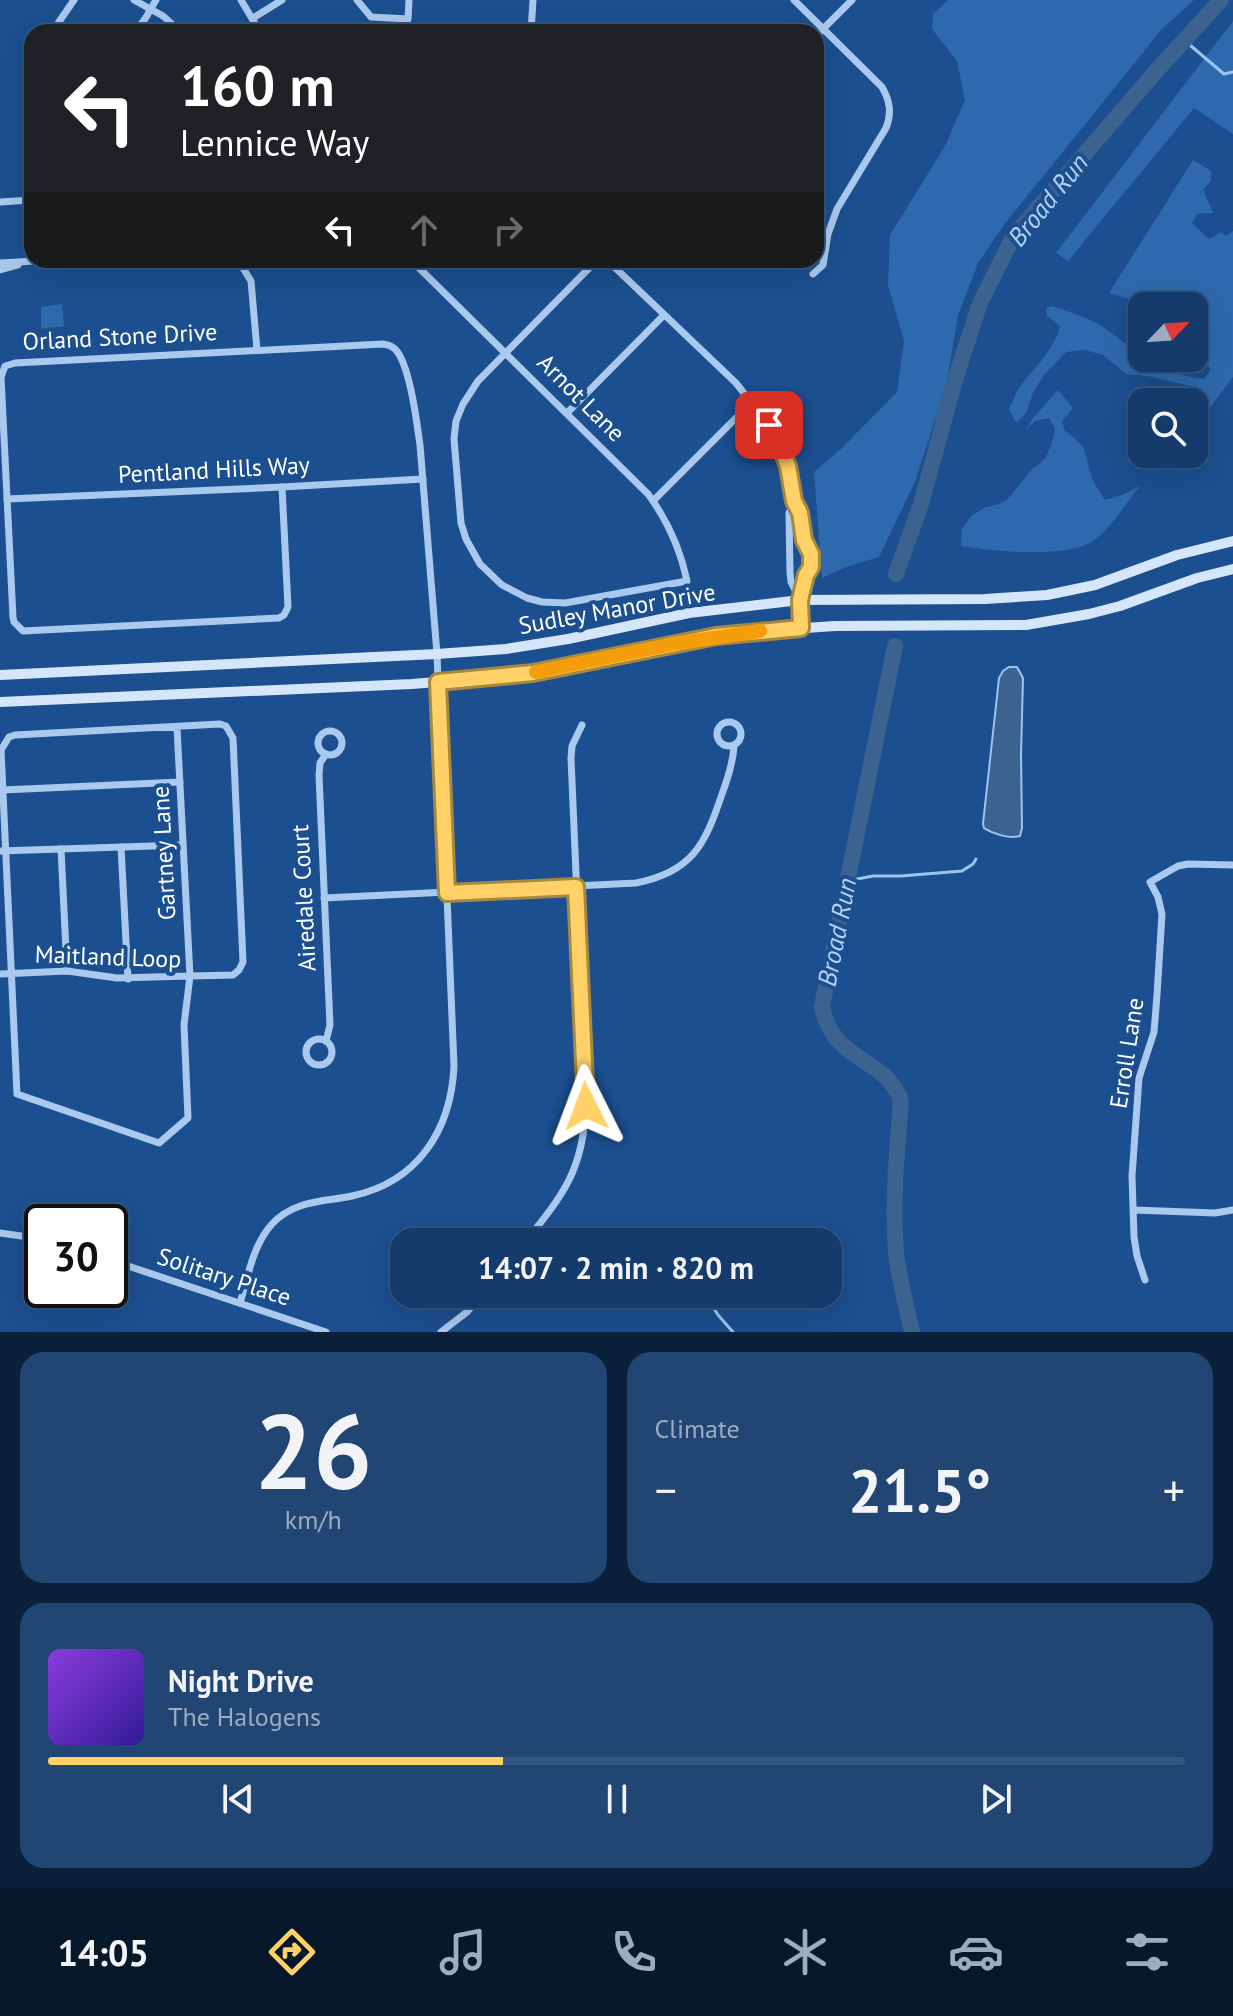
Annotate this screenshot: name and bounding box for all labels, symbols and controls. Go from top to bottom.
text: 160 m [180,49,335,121]
icon: left [48,56,152,160]
text: Lennice Way [180,119,369,166]
water label: Broad Run [1000,147,1095,253]
icon: left [318,208,362,252]
icon: ahead [402,208,446,252]
icon: right [486,208,530,252]
north arrow [1128,292,1208,372]
map controls [1128,292,1208,468]
street label: Orland Stone Drive [22,316,218,357]
street label: Arnot Lane [531,347,632,448]
button: search [1128,388,1208,468]
pin [735,391,803,459]
icon: arrive [747,403,791,447]
street label: Pentland Hills Way [117,449,311,490]
street label: Sudley Manor Drive [516,576,718,641]
street label: Gartney Lane [145,785,182,921]
street label: Airedale Court [284,824,323,972]
water label: Broad Run [810,875,863,989]
street label: Maitland Loop [34,938,182,975]
street label: Erroll Lane [1102,995,1151,1110]
position arrow [544,1064,628,1148]
speed limit sign: 30 [24,1204,128,1308]
street label: Solitary Place [153,1240,295,1313]
text: 14:07 · 2 min · 820 m [478,1248,754,1287]
text: 26 [254,1383,372,1518]
text: Climate [655,1412,740,1445]
text: 21.5° [848,1451,991,1529]
text: − [655,1461,677,1518]
text: + [1163,1461,1185,1518]
text: km/h [285,1503,342,1536]
text: Night Drive [168,1661,314,1700]
text: The Halogens [168,1700,321,1733]
icon: previous [216,1777,260,1821]
icon: pause [595,1777,639,1821]
icon: next [974,1777,1018,1821]
icon: directions [264,1924,320,1980]
icon: music [435,1924,491,1980]
icon: phone [606,1924,662,1980]
icon: climate [777,1924,833,1980]
icon: car [948,1924,1004,1980]
icon: filters [1119,1924,1175,1980]
text: 14:05 [58,1929,149,1976]

